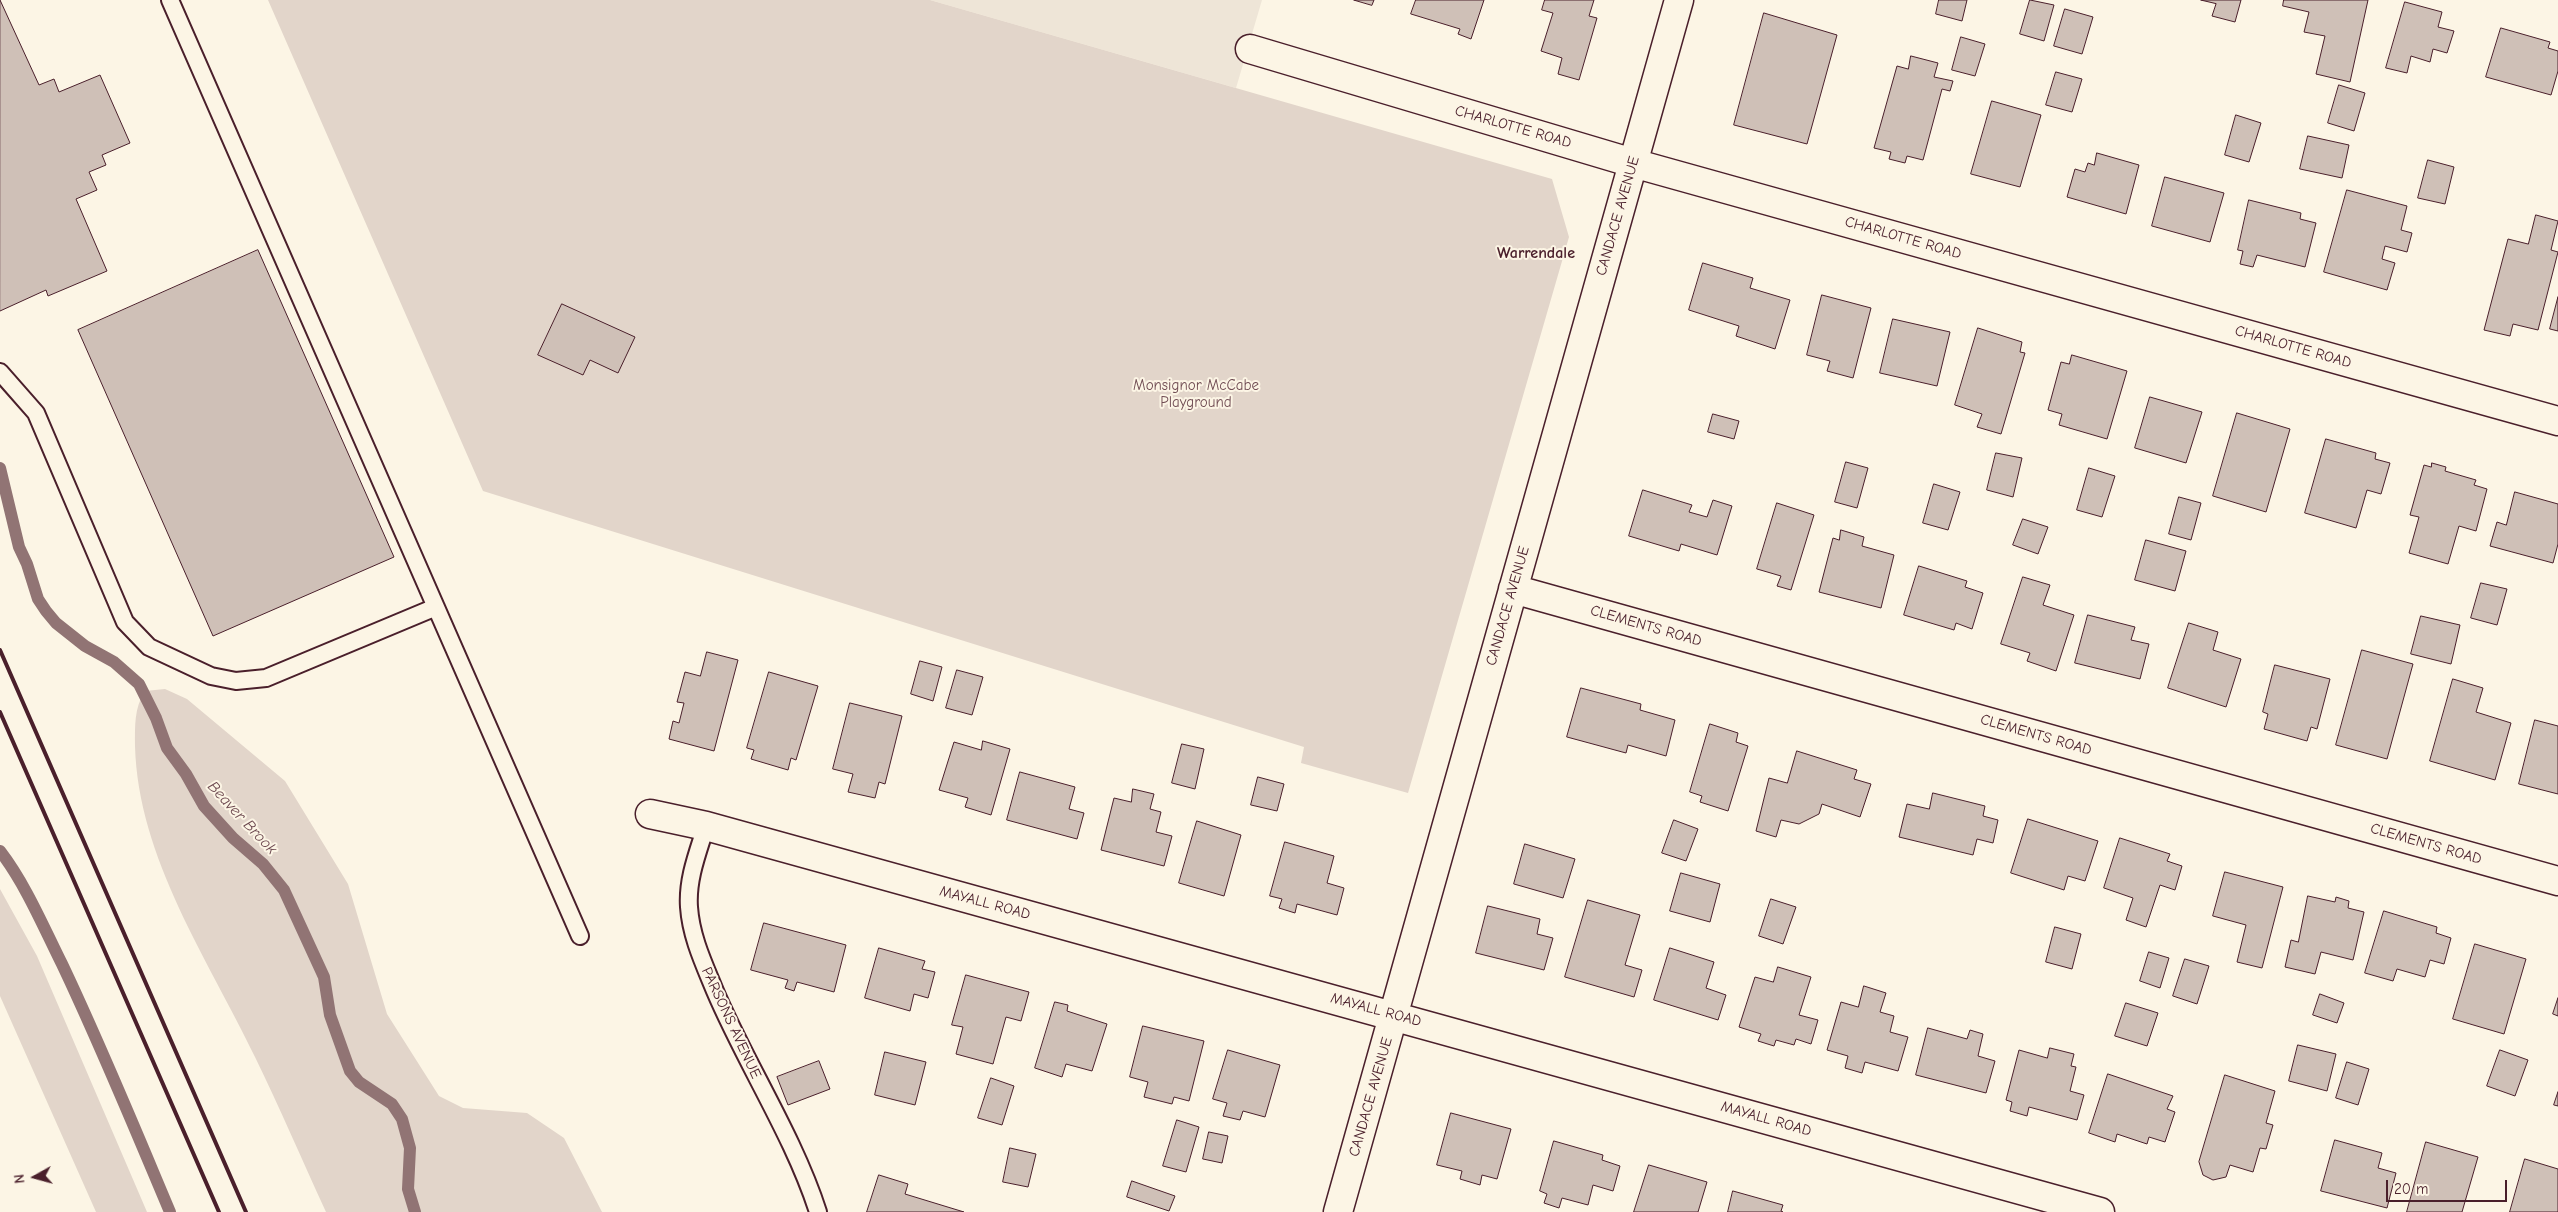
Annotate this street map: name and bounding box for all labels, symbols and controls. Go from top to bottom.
street label: CHARLOTTE ROAD [1453,102,1573,152]
street label: CANDACE AVENUE [1592,154,1644,278]
street label: CHARLOTTE ROAD [1843,213,1963,263]
district label: Warrendale [1497,243,1575,263]
street label: CHARLOTTE ROAD [2233,322,2353,372]
park label: Monsignor McCabe Playground [1133,377,1259,412]
street label: CANDACE AVENUE [1482,544,1534,668]
street label: CLEMENTS ROAD [1588,601,1704,651]
street label: CLEMENTS ROAD [1978,710,2094,760]
water label: Beaver Brook [203,777,281,859]
street label: CLEMENTS ROAD [2368,819,2484,869]
street label: MAYALL ROAD [938,882,1032,924]
street label: PARSONS AVENUE [697,964,765,1082]
street label: MAYALL ROAD [1329,989,1423,1031]
street label: CANDACE AVENUE [1345,1035,1397,1159]
street label: MAYALL ROAD [1719,1097,1813,1141]
north arrow [10,1152,60,1202]
scale bar [2388,1170,2509,1202]
text: N [11,1173,29,1184]
text: 20 m [2394,1180,2428,1198]

